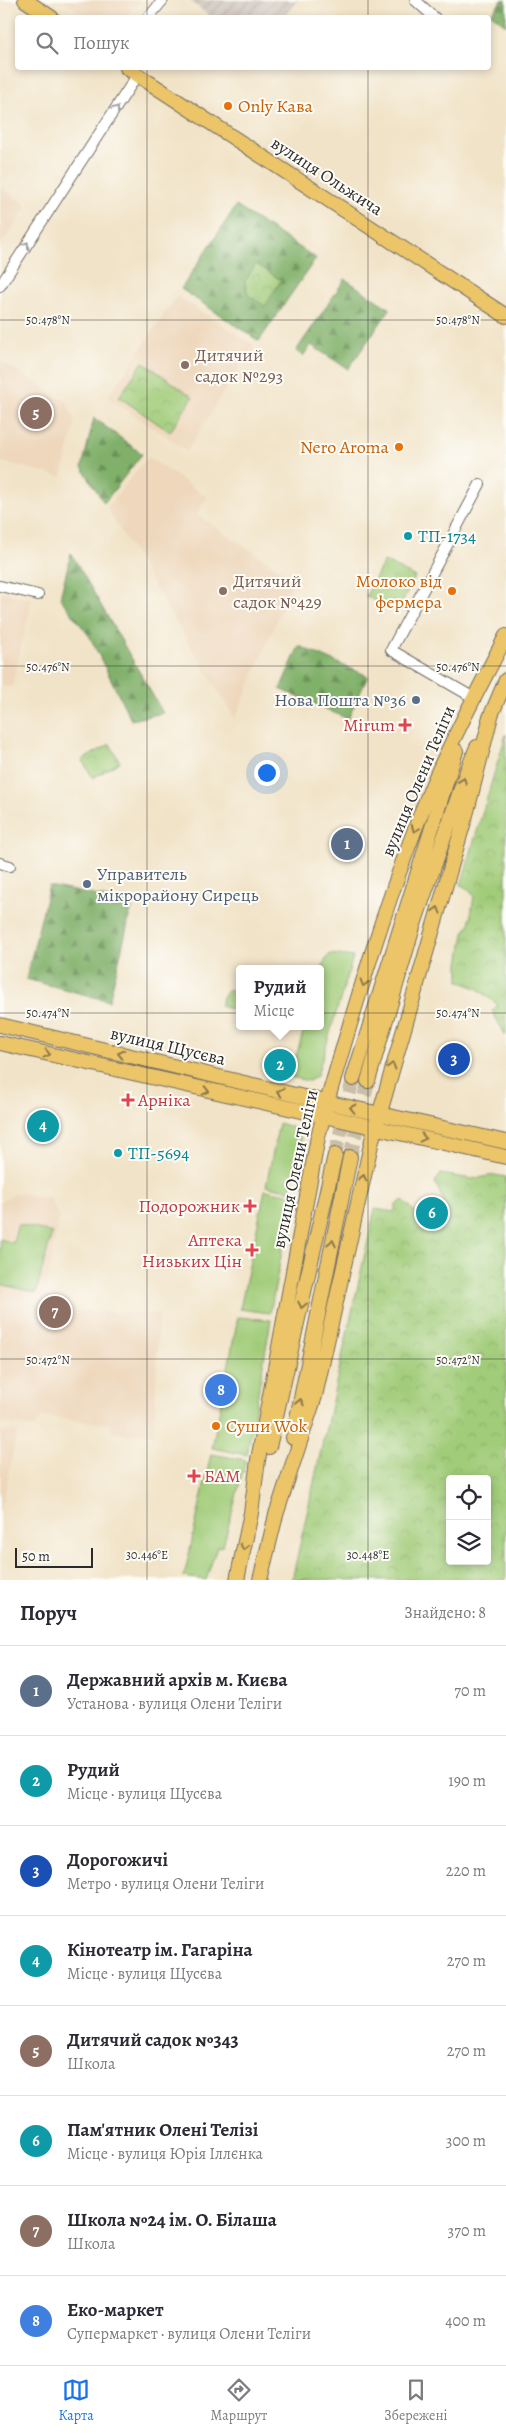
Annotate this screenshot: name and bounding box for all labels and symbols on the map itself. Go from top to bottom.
place label: Only Кава [238,94,313,118]
marker: Only Кава [222,100,234,112]
one-way arrow [110,105,119,115]
street label: вулиця Ольжича [266,131,388,221]
one-way arrow [20,241,30,250]
text: 50.478°N [26,312,70,328]
text: 50.478°N [436,312,480,328]
place label: Дитячий садок №293 [195,343,283,388]
marker: Дитячий садок №293 [179,359,191,371]
pin: 5 [20,394,52,432]
place label: Nero Aroma [300,435,390,459]
marker: Nero Aroma [393,441,405,453]
place label: ТП-1734 [418,524,476,548]
marker: ТП-1734 [402,530,414,542]
place label: Дитячий садок №429 [233,569,322,614]
place label: Молоко від фермера [356,569,443,614]
marker: Дитячий садок №429 [217,585,229,597]
marker: Молоко від фермера [446,585,458,597]
text: 50.476°N [26,659,70,675]
text: 50.476°N [436,659,480,675]
place label: Нова Пошта №36 [274,688,406,712]
marker: Нова Пошта №36 [410,694,422,706]
street label: вулиця Олени Теліги [375,702,461,860]
place label: Mirum [343,713,395,737]
marker: Mirum [399,719,411,731]
your location [254,760,280,786]
one-way arrow [457,778,467,786]
one-way arrow [411,824,422,833]
pin: 1 [331,825,363,863]
place label: Управитель мікрорайону Сирець [97,862,259,907]
marker: Управитель мікрорайону Сирець [81,878,93,890]
one-way arrow [432,906,442,915]
one-way arrow [359,978,369,987]
text: 50.474°N [26,1005,70,1021]
text: 50.474°N [436,1005,480,1021]
street label: вулиця Щусєва [108,1021,229,1071]
pin: 3 [438,1040,470,1078]
pin: 2 [264,1046,296,1084]
one-way arrow [43,1048,52,1059]
one-way arrow [117,1049,126,1060]
one-way arrow [386,1062,396,1071]
one-way arrow [201,1085,210,1095]
street label: вулиця Олени Теліги [266,1087,324,1251]
one-way arrow [275,1087,284,1098]
place label: Арніка [137,1088,191,1112]
marker: Арніка [122,1094,134,1106]
one-way arrow [349,1103,357,1113]
pin: 4 [27,1107,59,1145]
one-way arrow [418,1132,427,1143]
place label: ТП-5694 [128,1141,189,1165]
marker: ТП-5694 [112,1147,124,1159]
one-way arrow [357,1174,368,1183]
place label: Подорожник [138,1194,240,1218]
pin: 6 [416,1194,448,1232]
marker: Подорожник [244,1200,256,1212]
place label: Аптека Низьких Цін [142,1228,243,1273]
one-way arrow [326,1238,337,1247]
marker: Аптека Низьких Цін [246,1244,258,1256]
pin: 7 [39,1293,71,1331]
one-way arrow [298,1300,308,1309]
text: 50.472°N [26,1352,70,1368]
text: 50.472°N [436,1352,480,1368]
pin: 8 [205,1371,237,1409]
one-way arrow [295,1398,305,1406]
place label: Суши Wok [226,1414,307,1438]
marker: Суши Wok [210,1420,222,1432]
place label: БАМ [204,1464,241,1488]
marker: БАМ [188,1470,200,1482]
one-way arrow [239,1542,250,1551]
scale bar [15,1545,92,1568]
text: 30.446°E [126,1547,168,1563]
text: 30.448°E [347,1547,389,1563]

